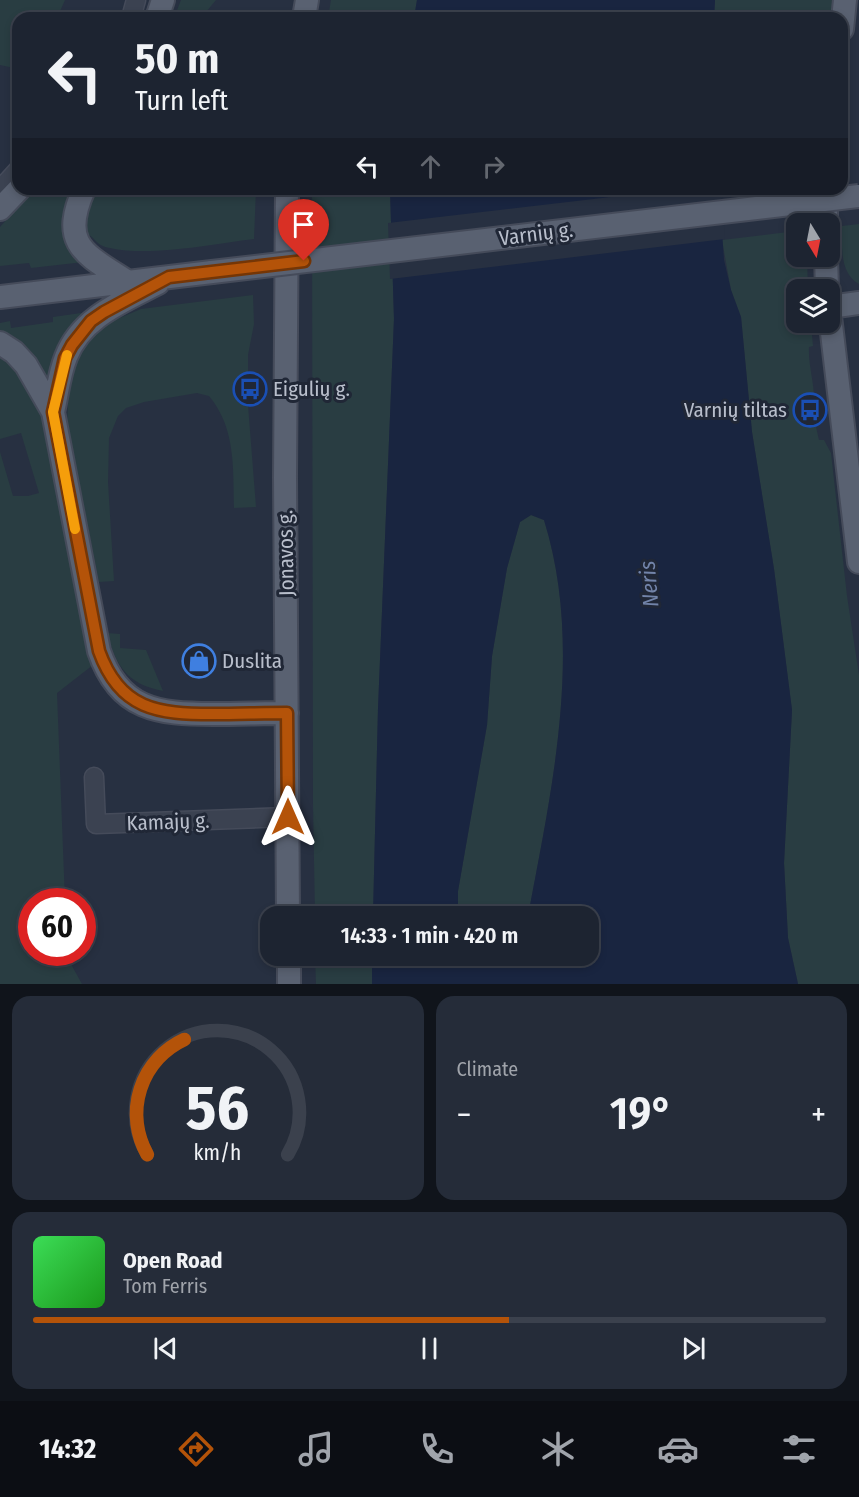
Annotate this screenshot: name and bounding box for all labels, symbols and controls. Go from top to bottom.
text: 50 m [135,34,219,84]
icon: left [36,36,114,114]
text: Turn left [135,85,228,117]
icon: left [351,150,384,183]
icon: ahead [414,150,447,183]
icon: right [477,150,510,183]
pin [278,199,329,261]
icon: arrive [287,208,320,241]
north arrow [786,213,840,267]
map controls [786,213,840,333]
street label: Varnių g. [498,217,574,251]
button: layers [786,279,840,333]
bus stop icon: Eigulių g. [232,371,268,407]
place label: Eigulių g. [273,376,350,402]
bus stop icon: Varnių tiltas [792,392,828,428]
place label: Varnių tiltas [684,397,787,423]
street label: Jonavos g. [272,510,300,596]
water label: Neris [634,560,664,608]
shop icon: Duslita [181,643,217,679]
place label: Duslita [222,648,282,674]
position arrow [256,785,320,849]
street label: Kamajų g. [126,808,210,836]
speed limit sign: 60 [18,888,96,966]
text: 14:33 · 1 min · 420 m [341,922,518,949]
text: Climate [457,1057,518,1081]
text: 56 [186,1071,249,1146]
text: 19° [610,1087,673,1141]
text: − [457,1095,471,1135]
text: + [811,1095,826,1135]
text: km/h [194,1140,242,1166]
text: Open Road [123,1247,223,1274]
text: Tom Ferris [123,1274,207,1298]
icon: previous [149,1332,182,1365]
icon: pause [413,1332,446,1365]
icon: next [677,1332,710,1365]
icon: directions [175,1428,217,1470]
icon: music [295,1428,337,1470]
icon: phone [416,1428,458,1470]
icon: climate [537,1428,579,1470]
icon: car [657,1428,699,1470]
icon: filters [778,1428,820,1470]
text: 14:32 [39,1433,96,1465]

